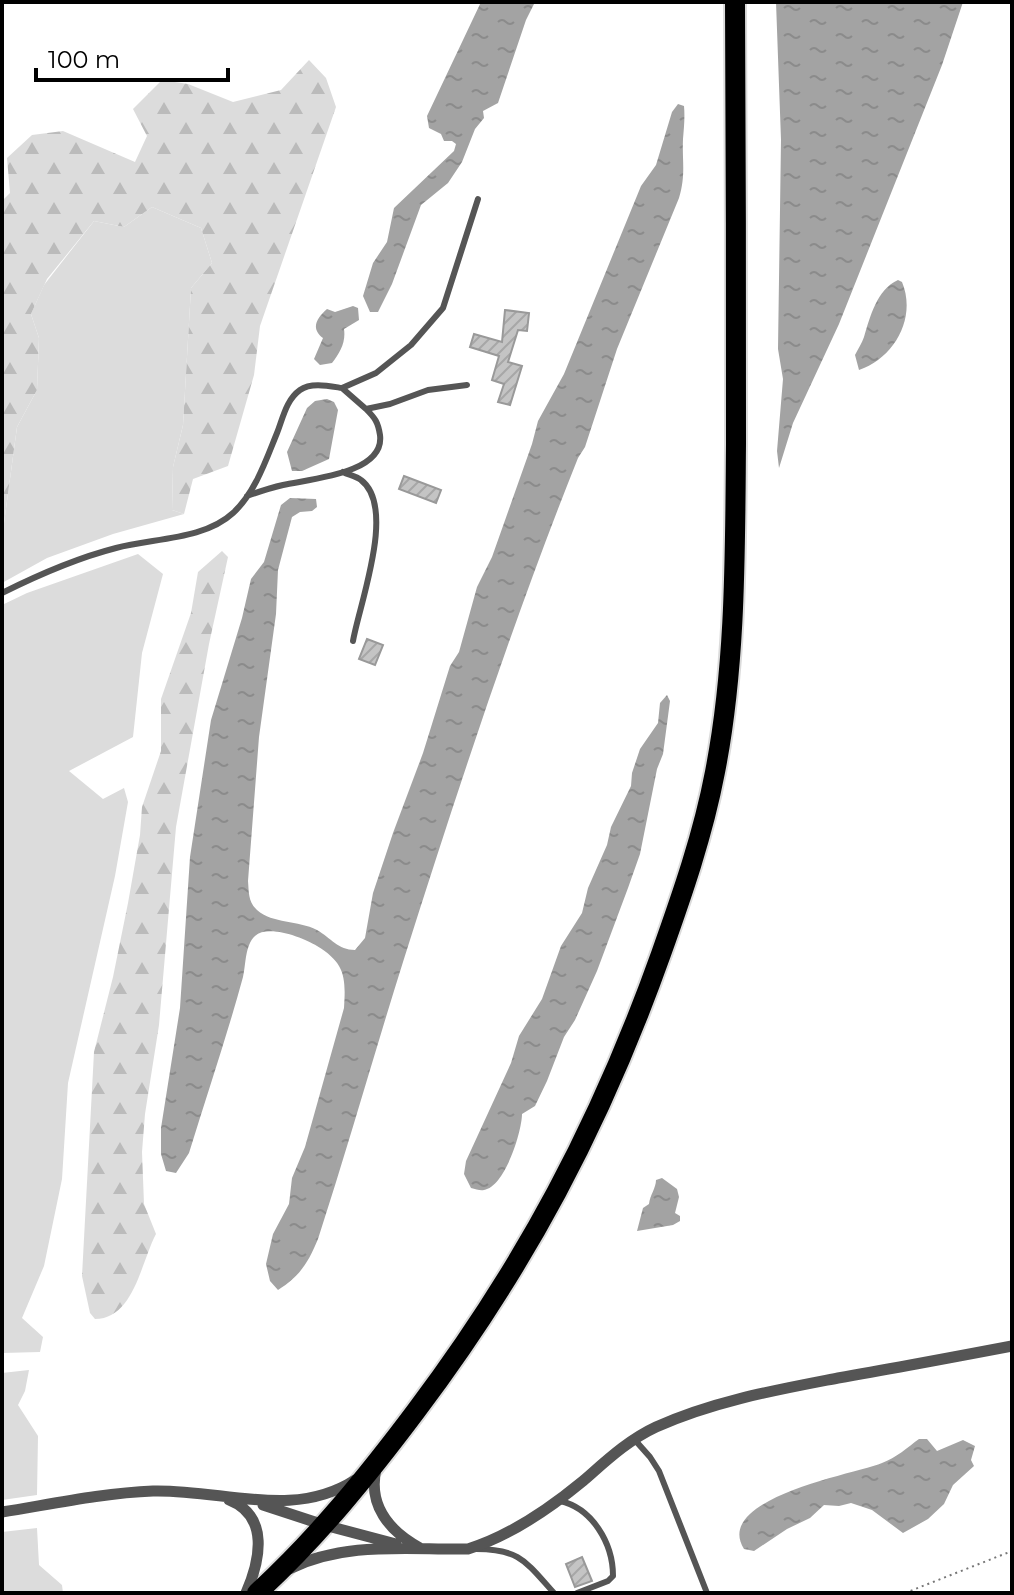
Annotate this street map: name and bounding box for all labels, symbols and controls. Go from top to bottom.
scale bar [36,32,228,82]
text: 100 m [48,45,120,74]

